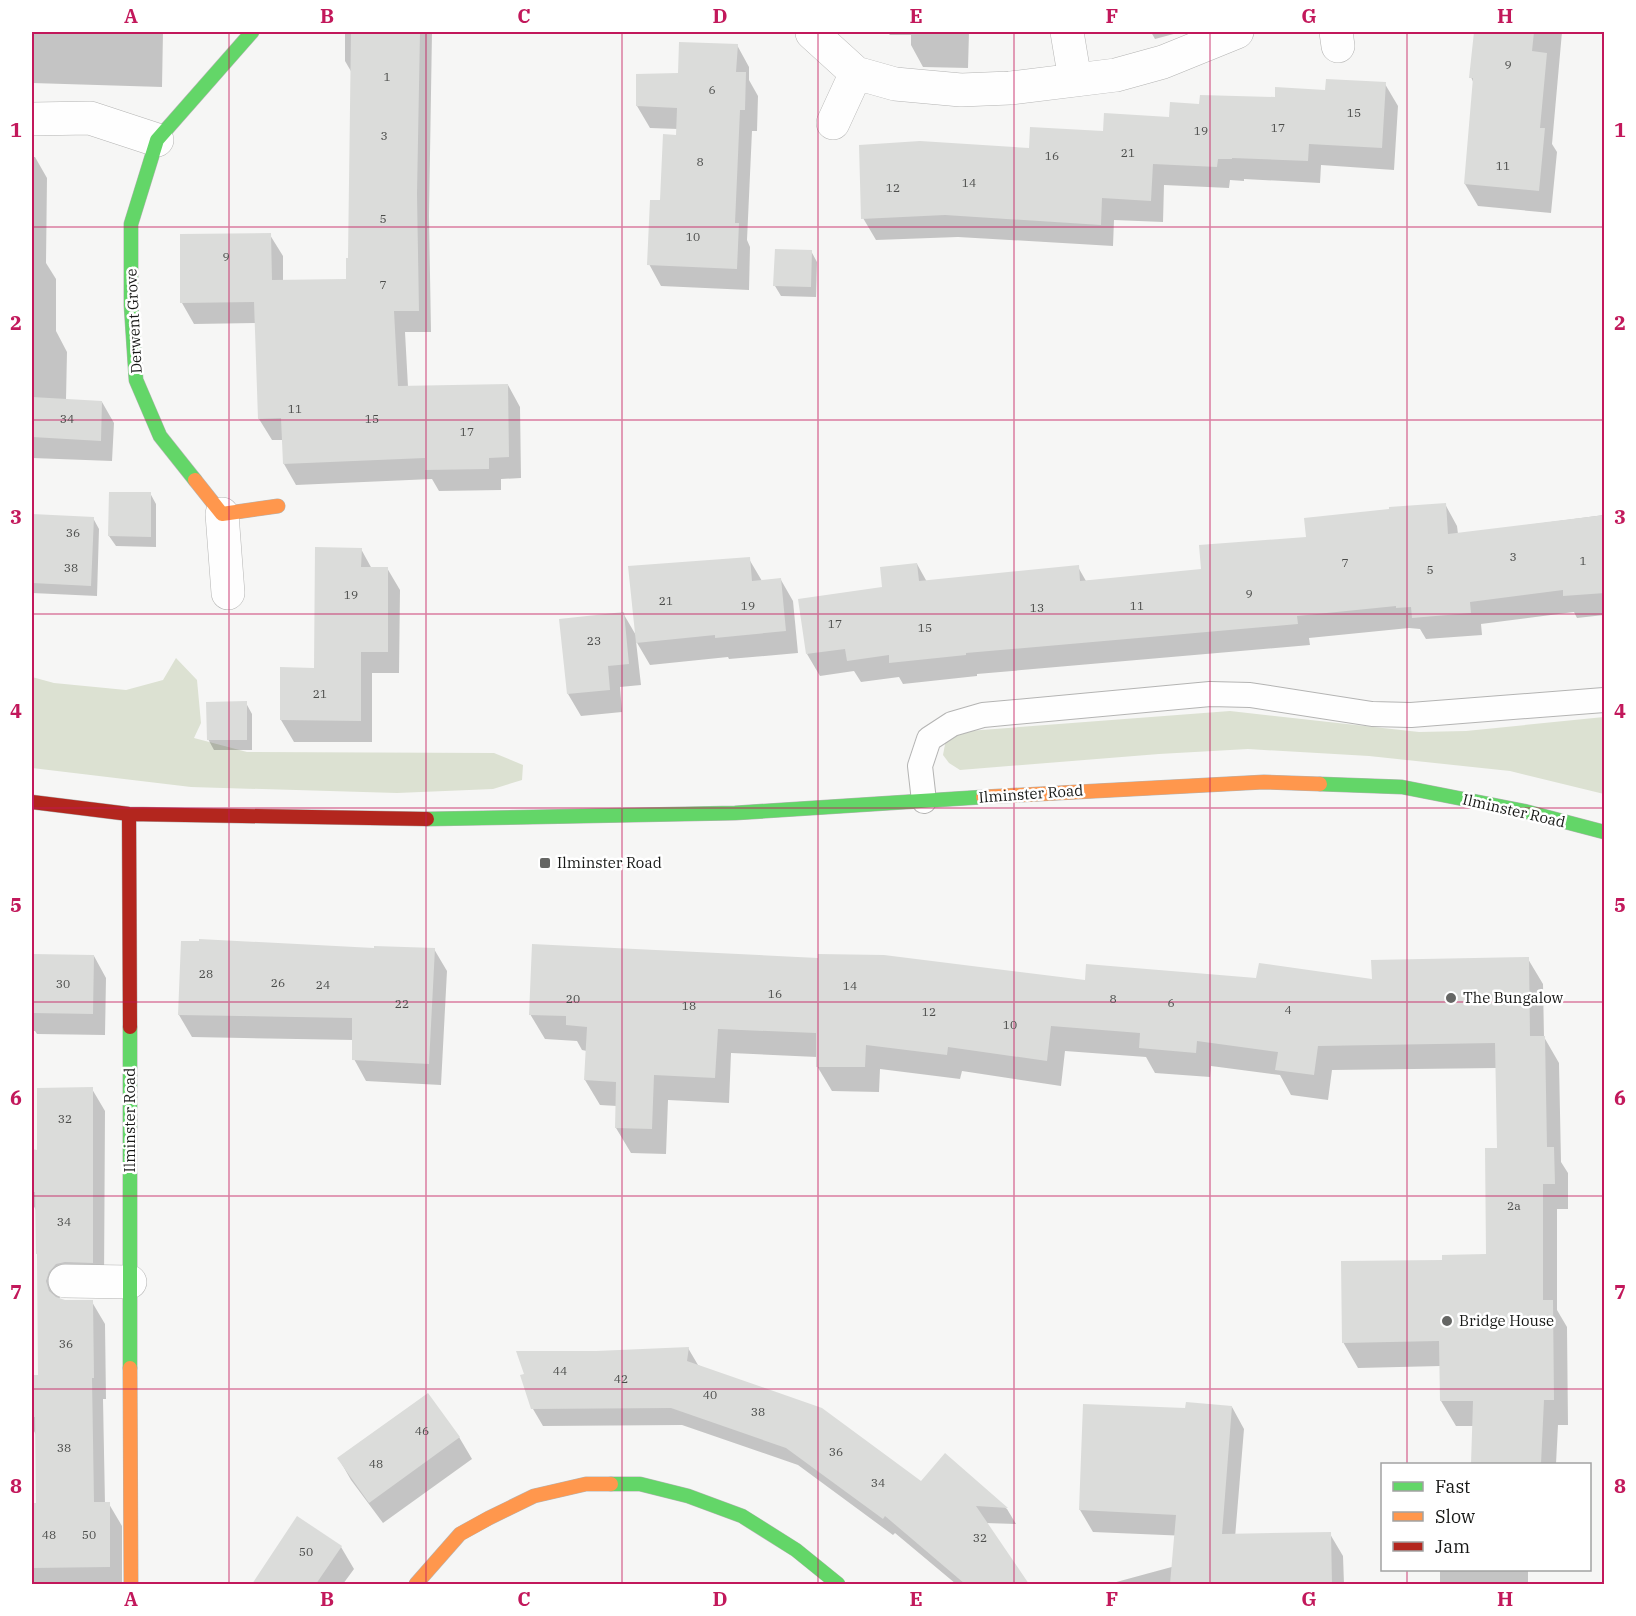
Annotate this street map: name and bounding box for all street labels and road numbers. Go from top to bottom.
street label: Derwent Grove [121,268,146,374]
street label: Ilminster Road [978,780,1084,807]
street label: Ilminster Road [1461,789,1567,832]
street label: Ilminster Road [120,1068,139,1172]

